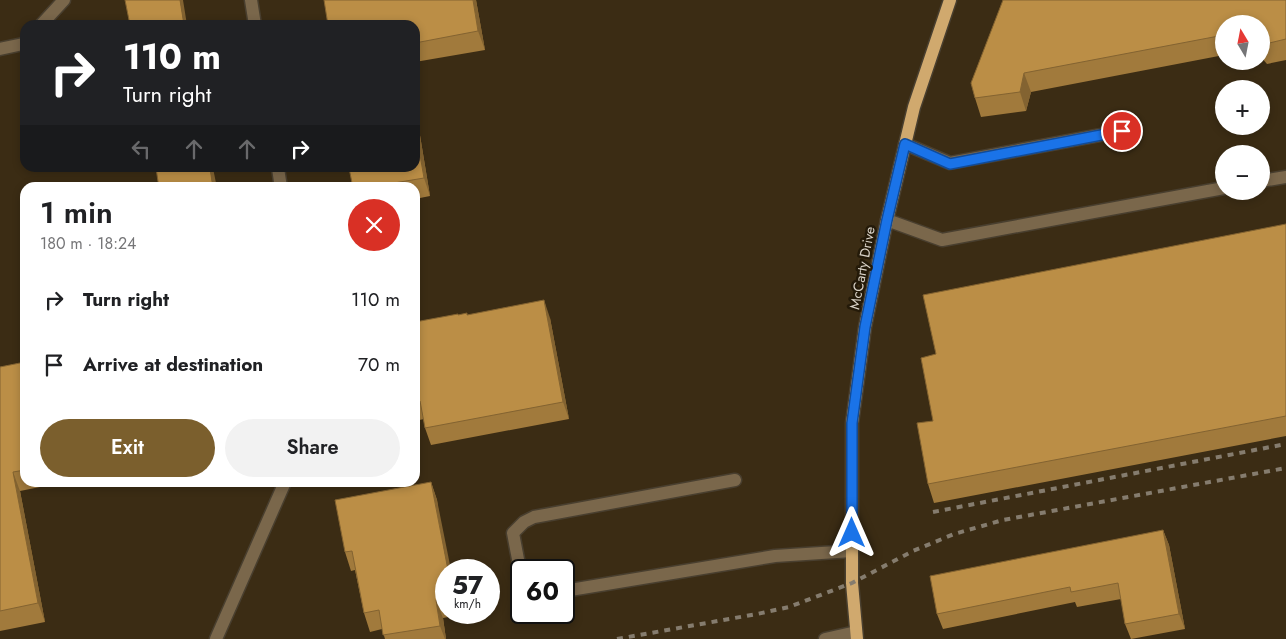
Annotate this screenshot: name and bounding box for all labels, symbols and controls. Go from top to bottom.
north arrow [1215,15,1270,70]
map controls [1215,15,1270,200]
text: 110 m [123,32,221,82]
icon: right [40,40,105,105]
text: Turn right [123,78,211,110]
button: + [1215,80,1270,135]
pin [1101,110,1143,152]
icon: arrive [1108,117,1136,145]
icon: left [127,135,155,163]
icon: ahead [180,135,208,163]
icon: ahead [233,135,261,163]
icon: right [286,135,314,163]
button: − [1215,145,1270,200]
text: 1 min [40,191,113,234]
button: close [348,199,400,251]
street label: McCarty Drive [844,225,880,311]
text: 180 m · 18:24 [40,232,136,255]
icon: right [40,286,68,314]
text: Turn right [83,286,169,313]
text: 110 m [351,286,400,313]
icon: arrive [40,351,68,379]
text: Arrive at destination [83,351,263,378]
text: 70 m [358,351,400,378]
button: Exit [40,419,215,477]
button: Share [225,419,400,477]
position arrow [825,506,877,558]
speed limit sign: 60 [510,559,575,624]
text: 57 [452,567,483,603]
text: km/h [454,595,481,613]

